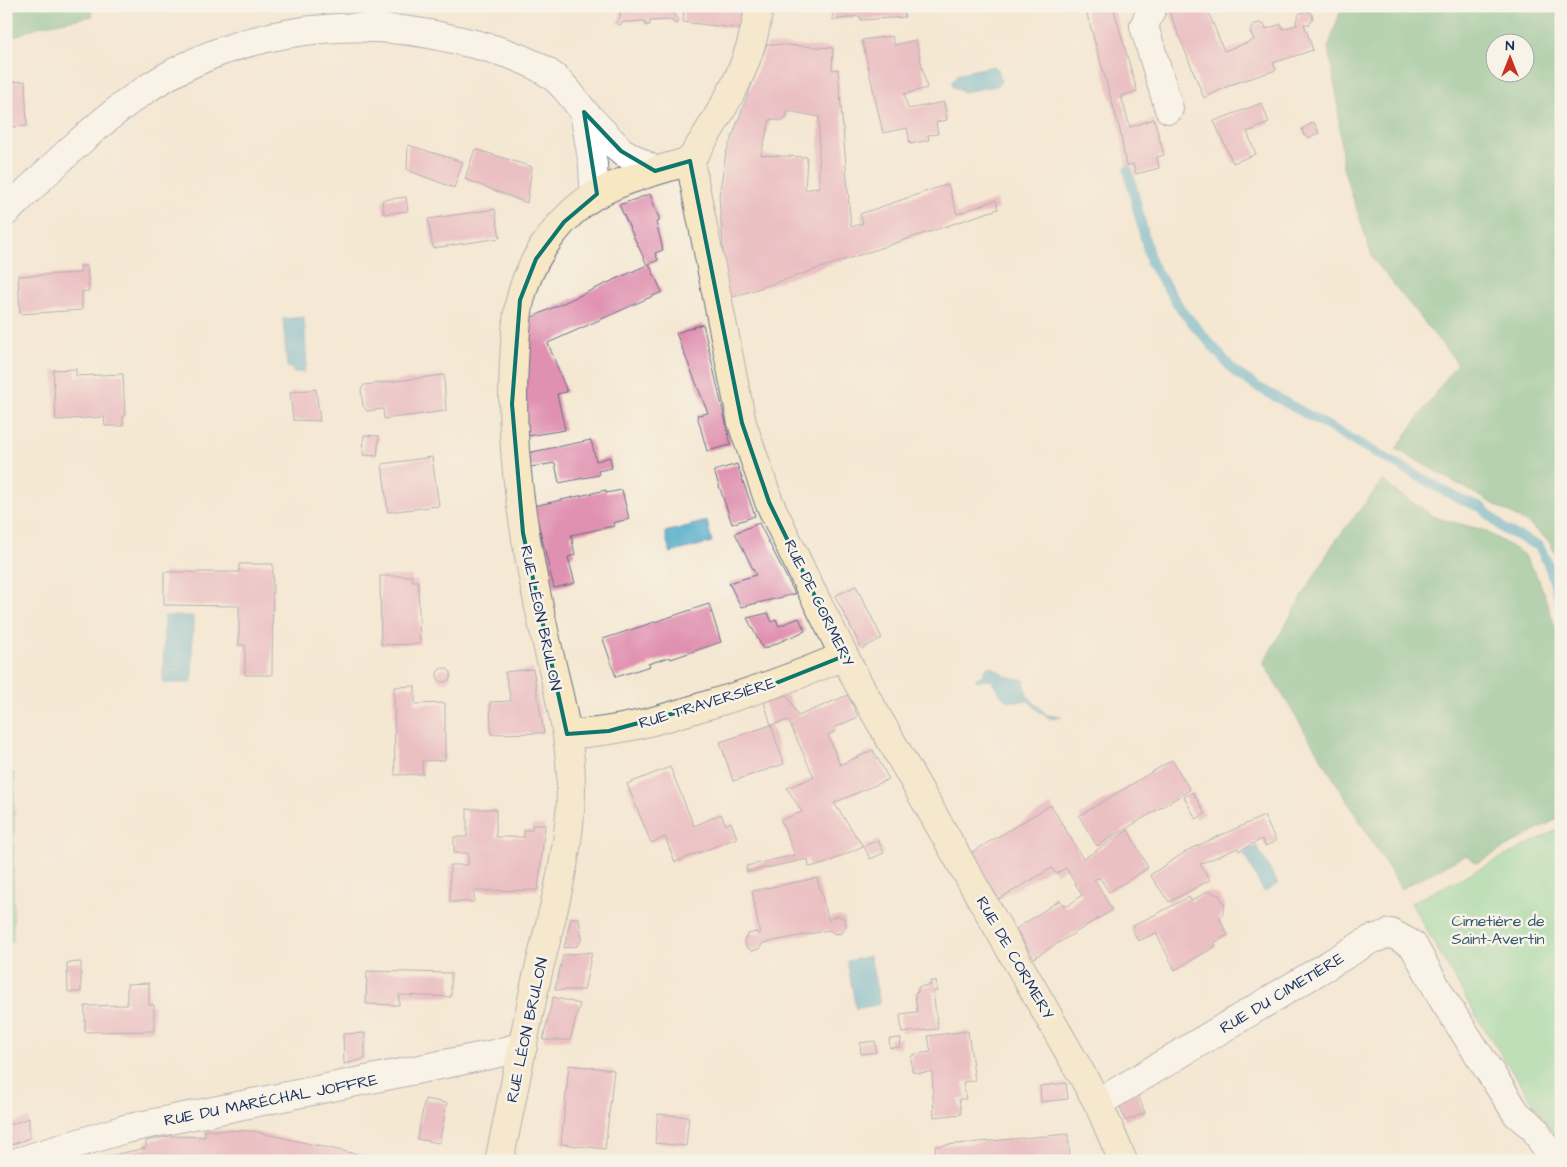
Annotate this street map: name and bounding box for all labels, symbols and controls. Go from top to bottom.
north arrow [1484,32,1534,82]
text: N [1506,36,1515,56]
street label: RUE DE CORMERY [779,536,859,671]
street label: RUE LÉON BRULON [515,544,567,692]
street label: RUE TRAVERSIÈRE [636,672,779,734]
street label: RUE DE CORMERY [971,892,1059,1024]
park label: Cimetière de Saint-Avertin [1451,910,1545,950]
street label: RUE DU CIMETIÈRE [1216,947,1349,1039]
street label: RUE LÉON BRULON [501,956,553,1104]
street label: RUE DU MARÉCHAL JOFFRE [162,1068,380,1132]

